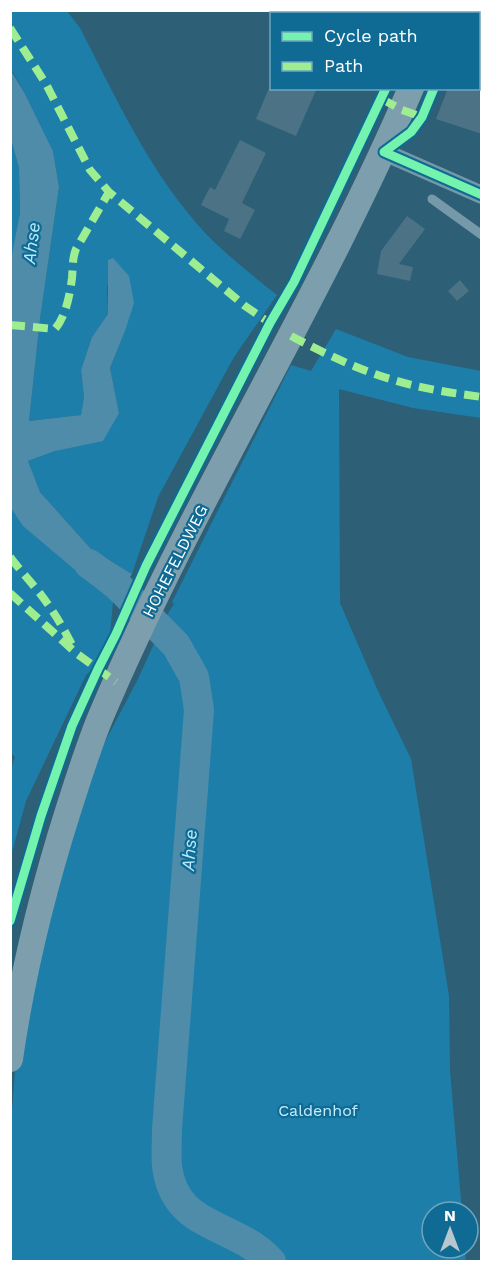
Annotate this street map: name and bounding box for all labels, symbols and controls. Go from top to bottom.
legend [270,12,480,90]
text: Cycle path [324,25,418,46]
text: Path [324,55,364,76]
water label: Ahse [18,221,44,266]
street label: HOHEFELDWEG [138,502,212,620]
water label: Ahse [177,829,201,872]
park label: Caldenhof [278,1101,359,1120]
north arrow [420,1200,480,1260]
text: N [444,1206,456,1225]

